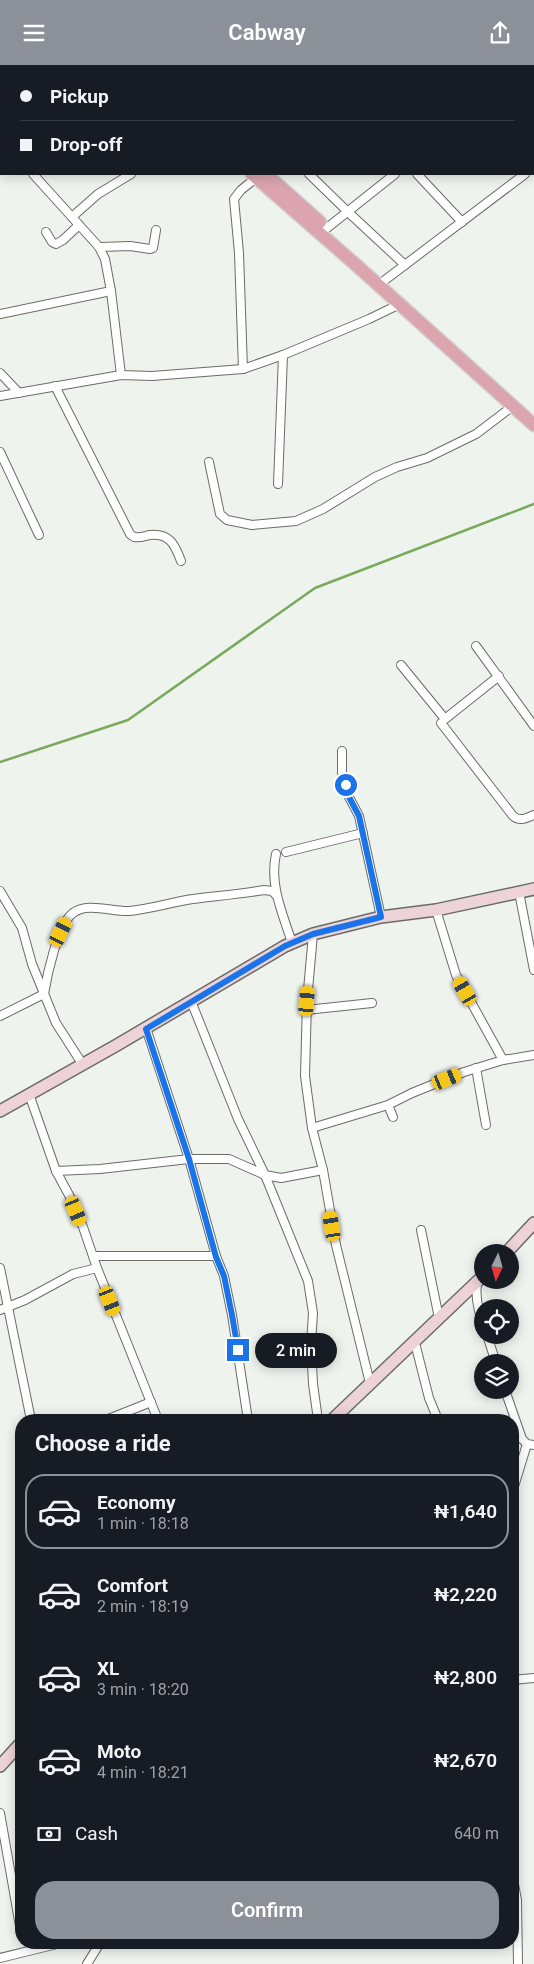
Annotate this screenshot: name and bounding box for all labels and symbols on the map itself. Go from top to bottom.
route start [335,774,357,796]
car [47,915,74,949]
car [451,974,478,1008]
car [298,985,315,1017]
car [430,1066,463,1092]
car [63,1194,88,1228]
car [322,1210,341,1242]
north arrow [474,1244,519,1289]
car [97,1284,122,1318]
callout: 2 min [256,1333,338,1367]
route end [227,1339,249,1361]

